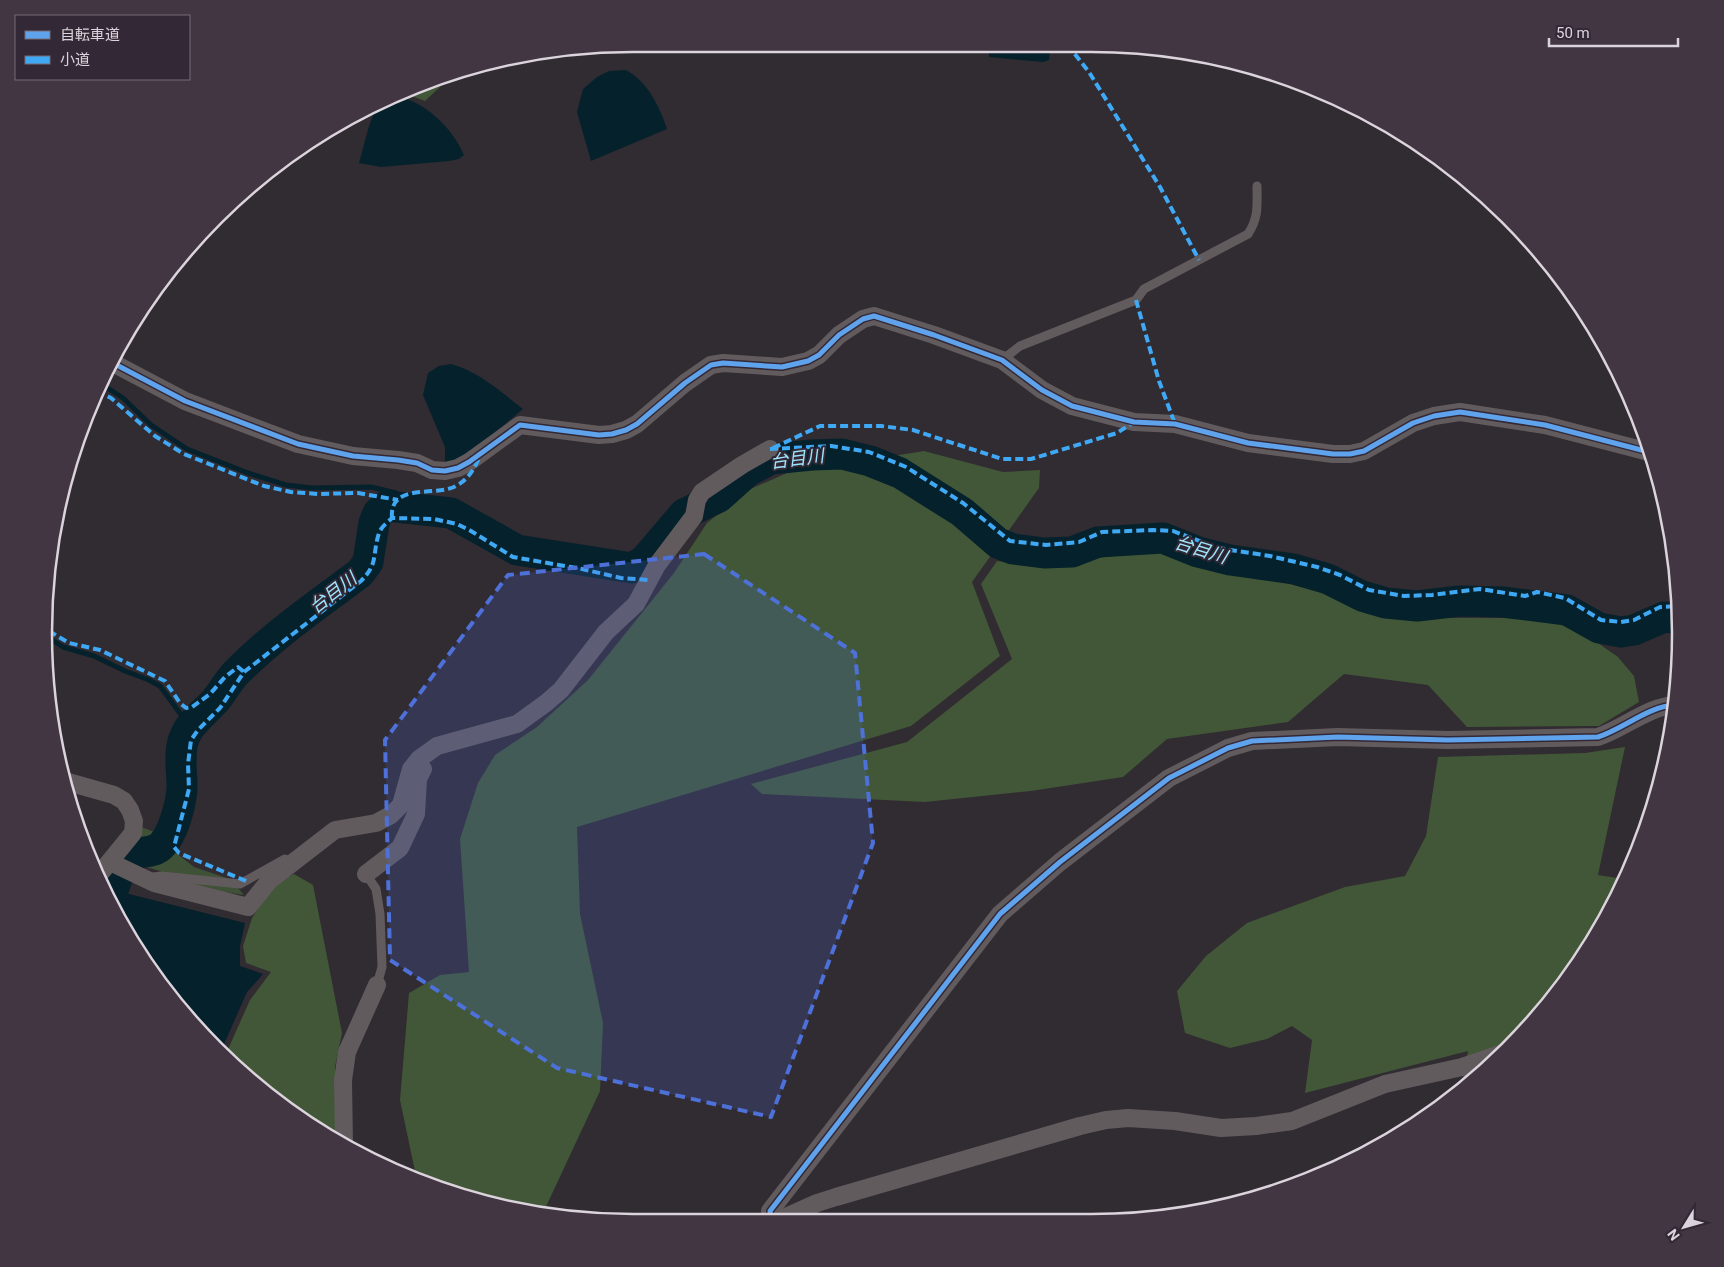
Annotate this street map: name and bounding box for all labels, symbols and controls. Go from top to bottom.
legend [15,15,190,80]
scale bar [1549,15,1678,47]
text: 50 m [1556,24,1590,42]
text: 自転車道 [60,26,120,44]
text: 小道 [60,51,90,69]
water label: 台目川 [769,445,827,472]
water label: 台目川 [1172,532,1232,568]
water label: 台目川 [305,566,362,618]
north arrow [1659,1202,1709,1252]
text: N [1664,1226,1683,1244]

